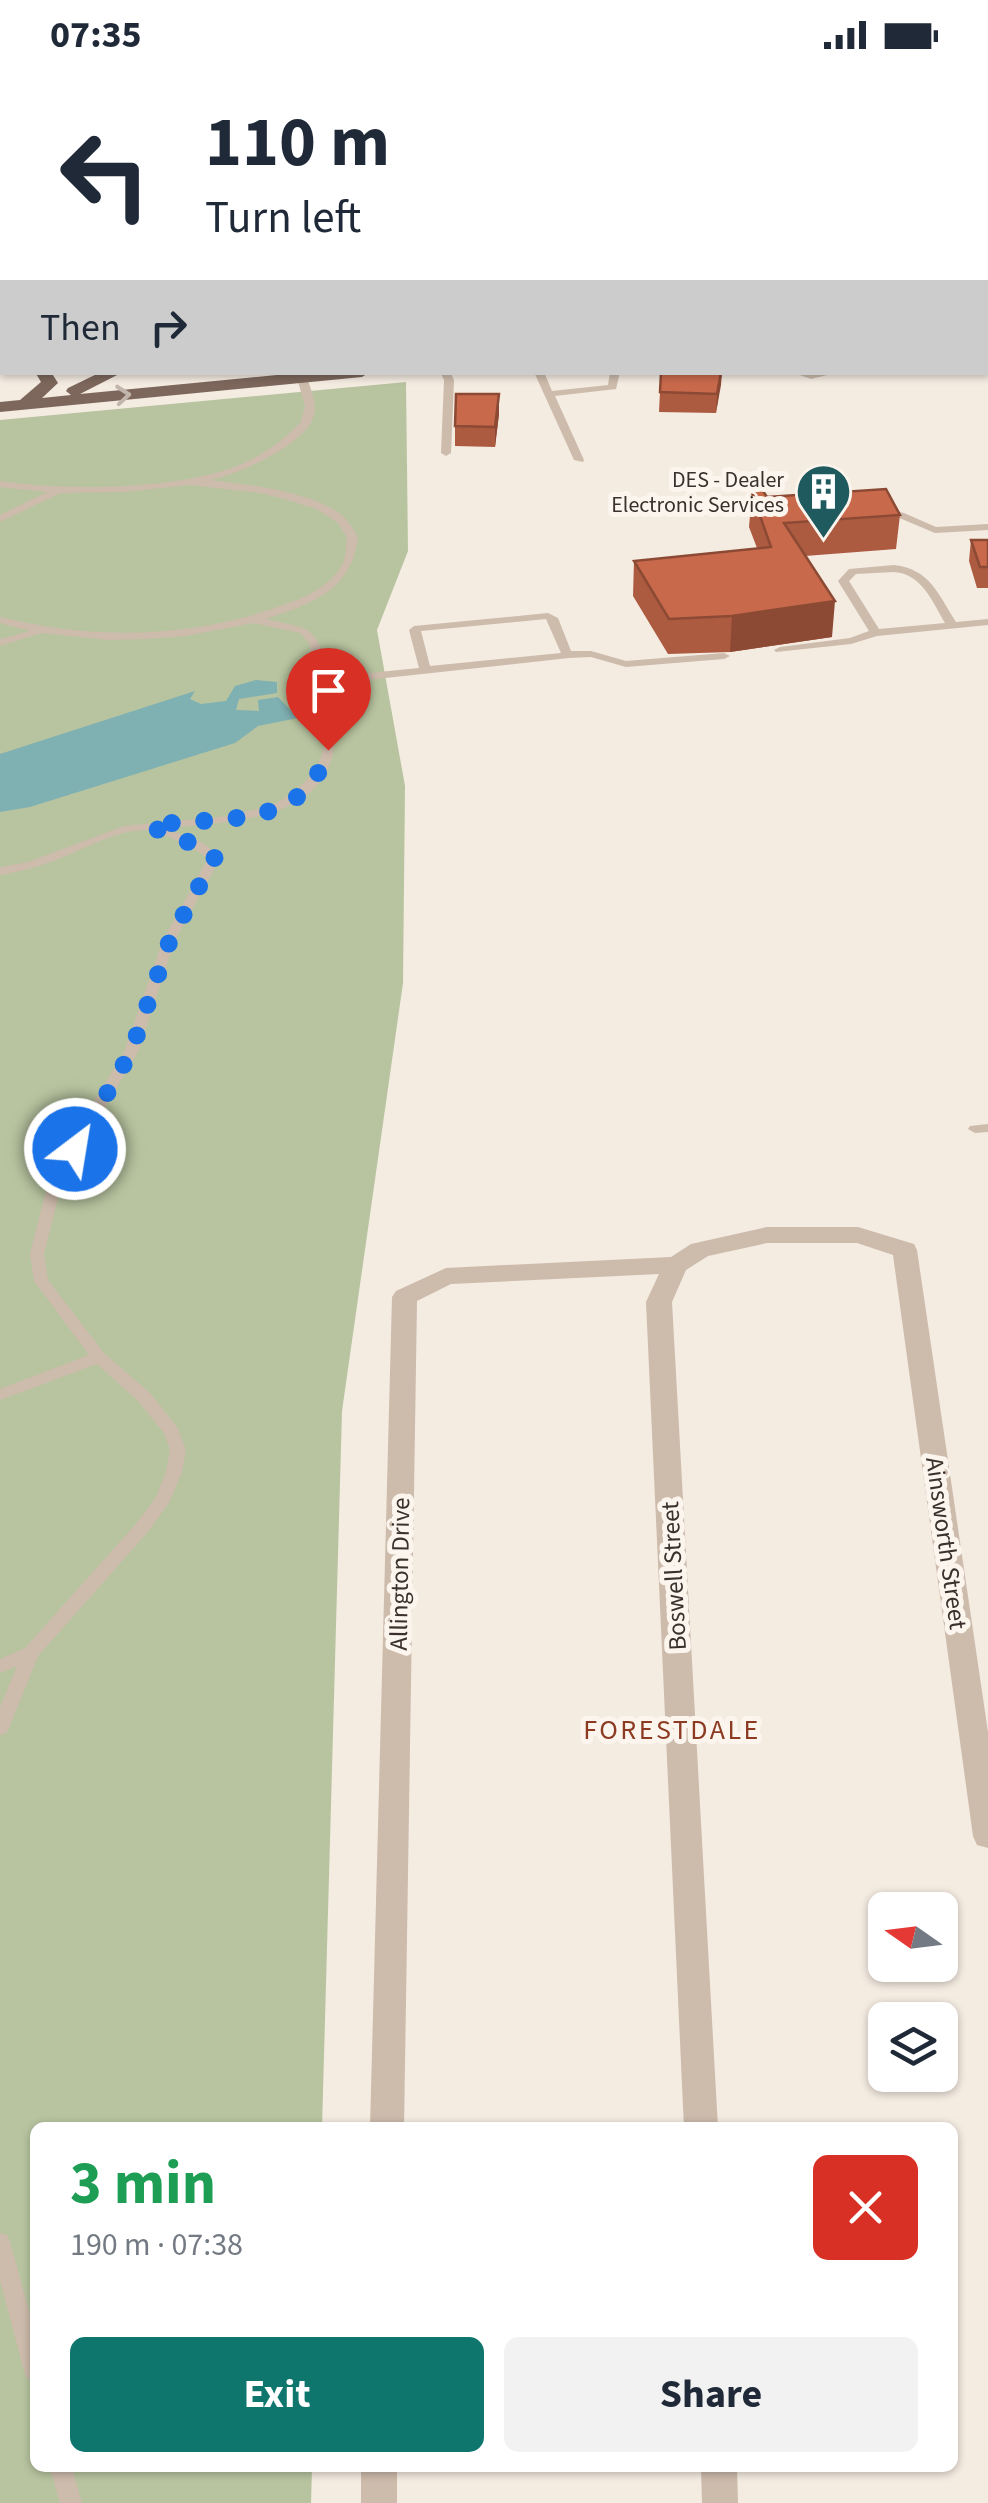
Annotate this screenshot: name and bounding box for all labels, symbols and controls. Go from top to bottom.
text: 07:35 [50,8,142,62]
text: 110 m [205,93,390,193]
icon: left [40,110,170,240]
text: Turn left [205,186,361,250]
icon: right [141,300,196,355]
text: Then [40,301,121,355]
one-way arrow [115,385,131,406]
building icon: DES - Dealer Electronic Services [793,462,853,541]
place label: DES - Dealer Electronic Services [611,464,784,521]
pin [286,648,371,751]
icon: arrive [301,663,356,718]
position arrow [23.0,1097,127.0,1201]
street label: Ainsworth Street [916,1455,976,1632]
street label: Allington Drive [381,1497,419,1651]
street label: Boswell Street [652,1500,696,1651]
district label: FORESTDALE [583,1710,761,1750]
north arrow [868,1892,958,1982]
map controls [868,1892,958,2092]
button: layers [868,2002,958,2092]
text: 3 min [70,2142,216,2227]
button: close [813,2155,918,2260]
text: 190 m · 07:38 [70,2222,243,2268]
button: Exit [70,2337,484,2452]
button: Share [504,2337,918,2452]

